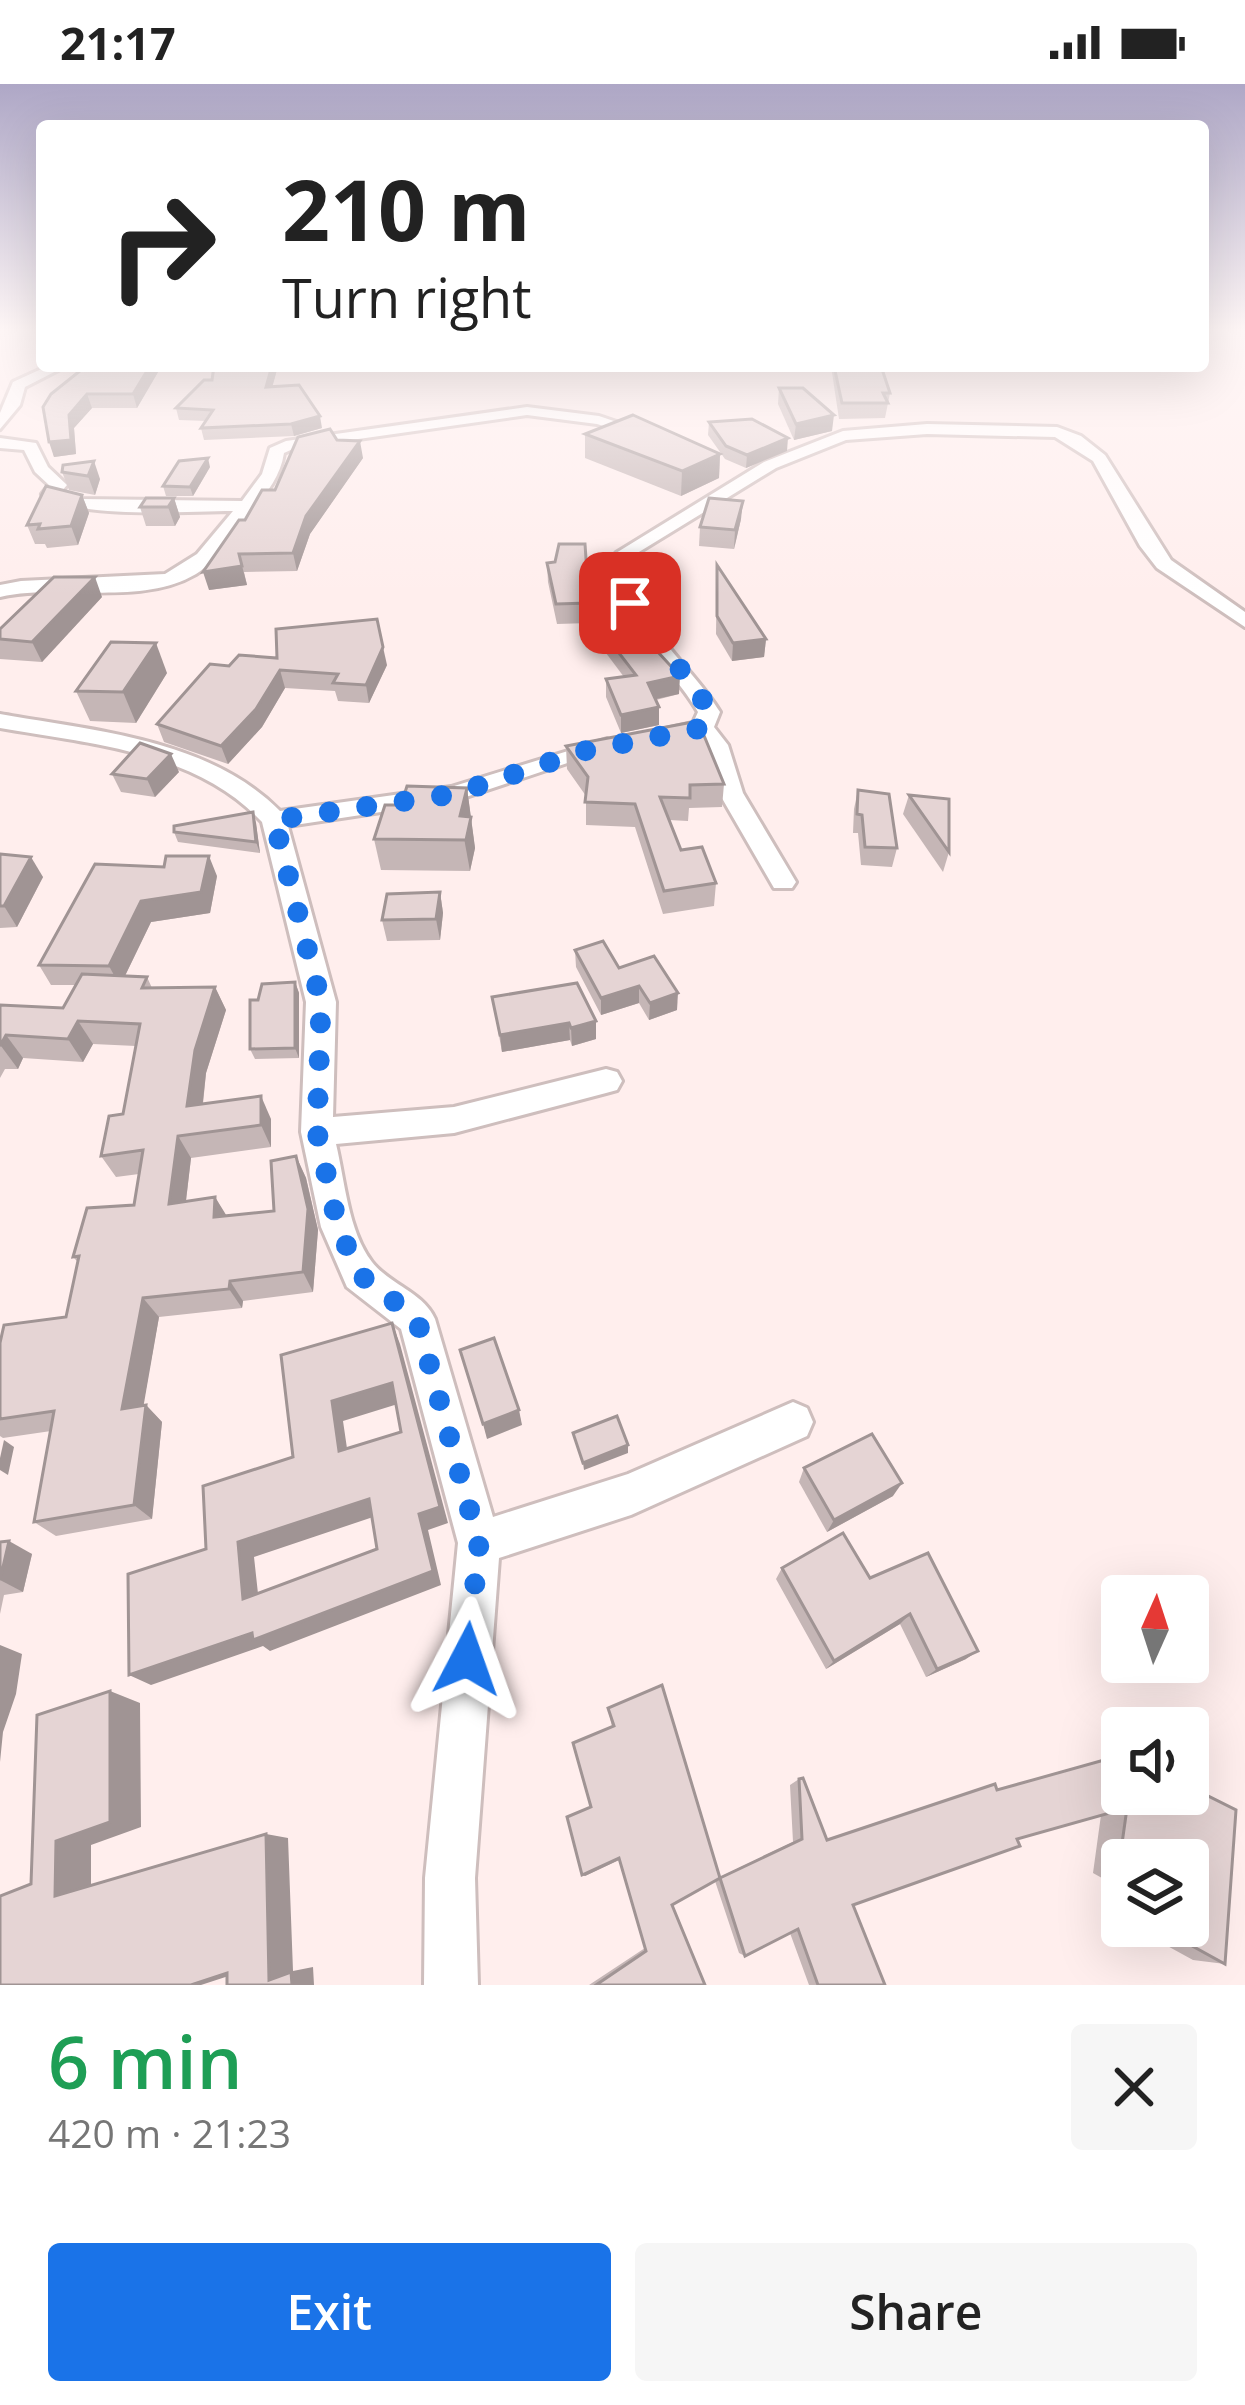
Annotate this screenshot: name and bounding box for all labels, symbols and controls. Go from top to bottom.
text: 21:17 [60,12,176,73]
text: 210 m [282,151,530,266]
icon: right [84,168,240,324]
text: Turn right [282,260,531,334]
pin [579,552,681,654]
icon: arrive [597,570,663,636]
north arrow [1101,1575,1209,1683]
map controls [1101,1575,1209,1947]
position arrow [404,1596,530,1722]
button: sound [1101,1707,1209,1815]
button: layers [1101,1839,1209,1947]
text: 6 min [48,2012,242,2110]
button: close [1071,2024,1197,2150]
text: 420 m · 21:23 [48,2106,291,2159]
button: Exit [48,2243,611,2381]
button: Share [635,2243,1197,2381]

